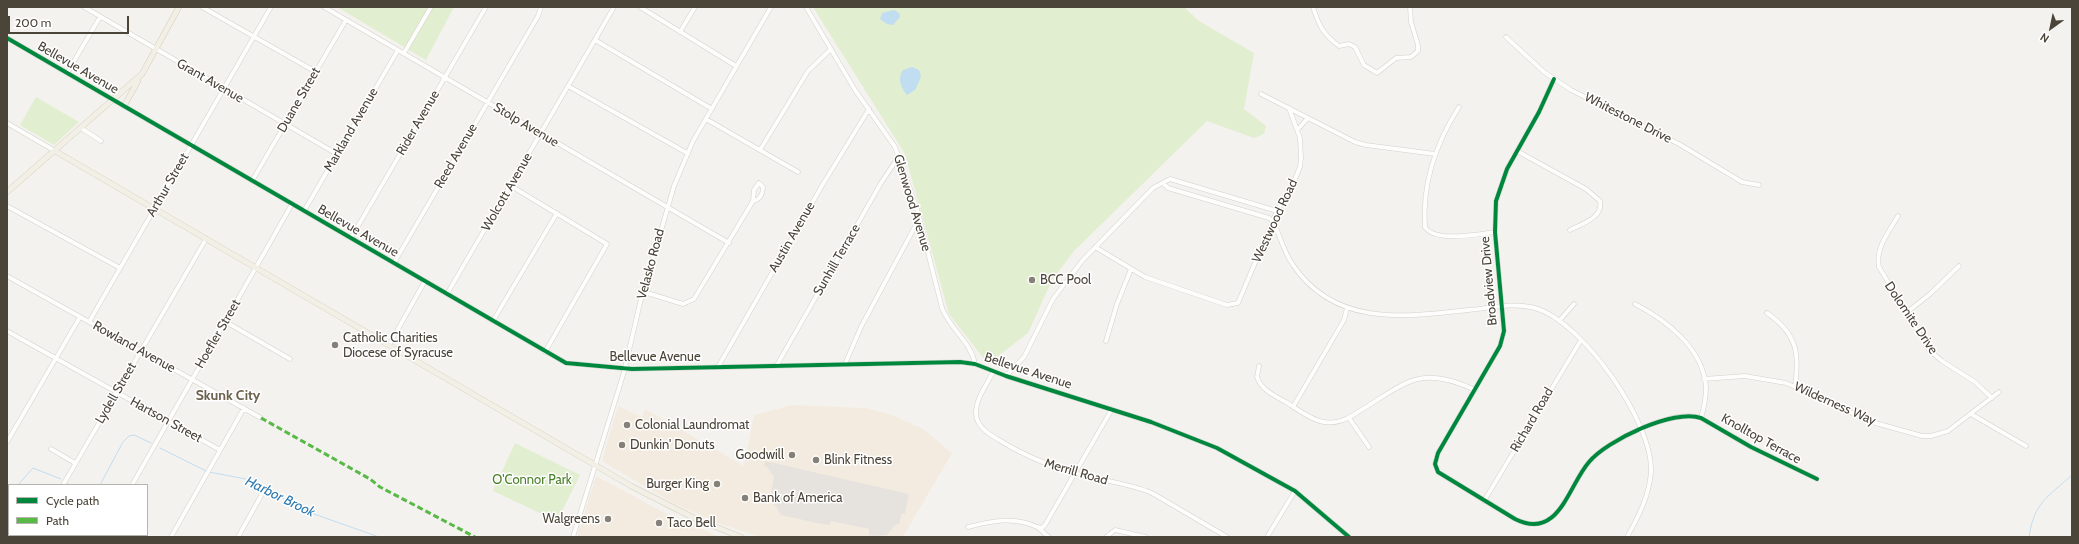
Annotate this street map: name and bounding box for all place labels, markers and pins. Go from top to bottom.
place label: BCC Pool [1040,272,1091,288]
marker: BCC Pool [1027,275,1037,285]
place label: Catholic Charities Diocese of Syracuse [343,330,453,361]
marker: Catholic Charities Diocese of Syracuse [330,340,340,350]
place label: Colonial Laundromat [635,417,749,433]
marker: Colonial Laundromat [622,420,632,430]
place label: Dunkin' Donuts [630,437,715,453]
marker: Dunkin' Donuts [617,440,627,450]
place label: Goodwill [735,447,784,463]
marker: Goodwill [787,450,797,460]
place label: Blink Fitness [824,452,892,468]
marker: Blink Fitness [811,455,821,465]
place label: Burger King [646,476,709,492]
marker: Burger King [712,479,722,489]
place label: Bank of America [753,490,842,506]
marker: Bank of America [740,493,750,503]
place label: Walgreens [543,511,600,527]
marker: Walgreens [603,514,613,524]
place label: Taco Bell [667,515,716,531]
marker: Taco Bell [654,518,664,528]

